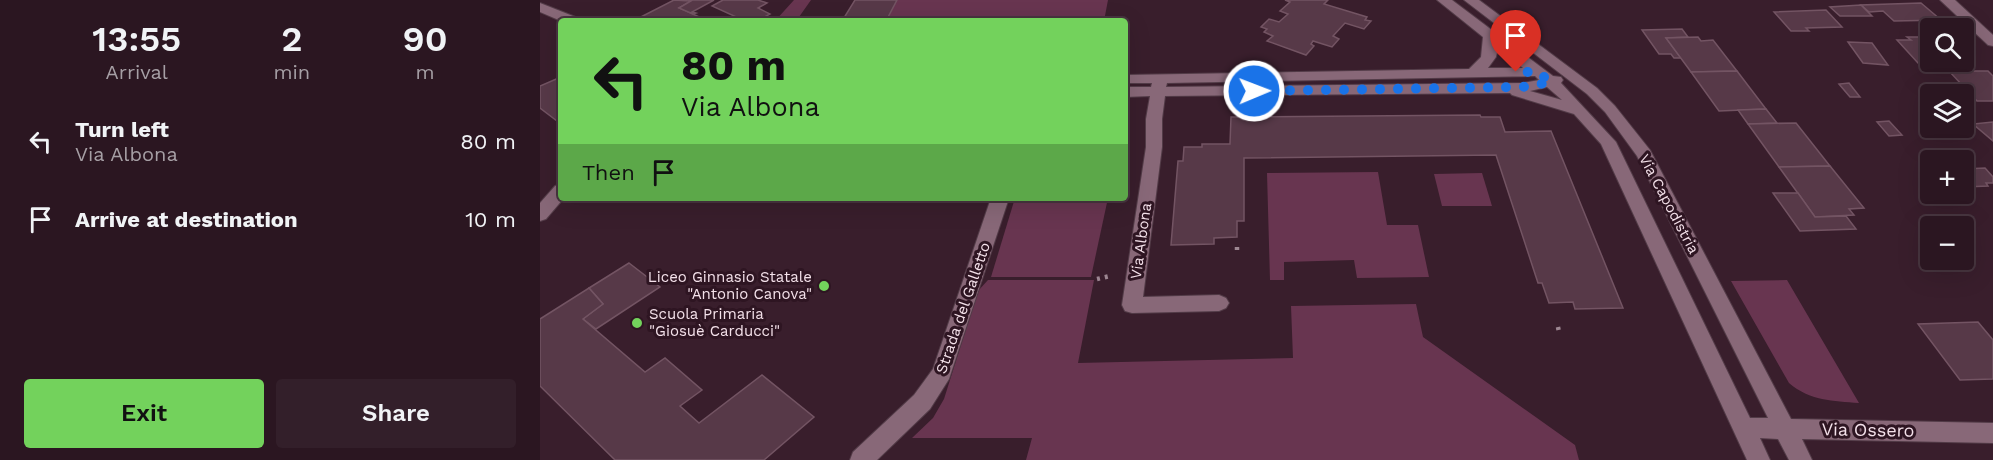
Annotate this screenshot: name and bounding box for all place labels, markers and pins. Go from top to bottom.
pin [1490,10,1541,72]
place label: Liceo Ginnasio Statale "Antonio Canova" [648,268,812,303]
marker: Liceo Ginnasio Statale "Antonio Canova" [817,279,831,293]
place label: Scuola Primaria "Giosuè Carducci" [649,305,780,340]
marker: Scuola Primaria "Giosuè Carducci" [630,316,644,330]

